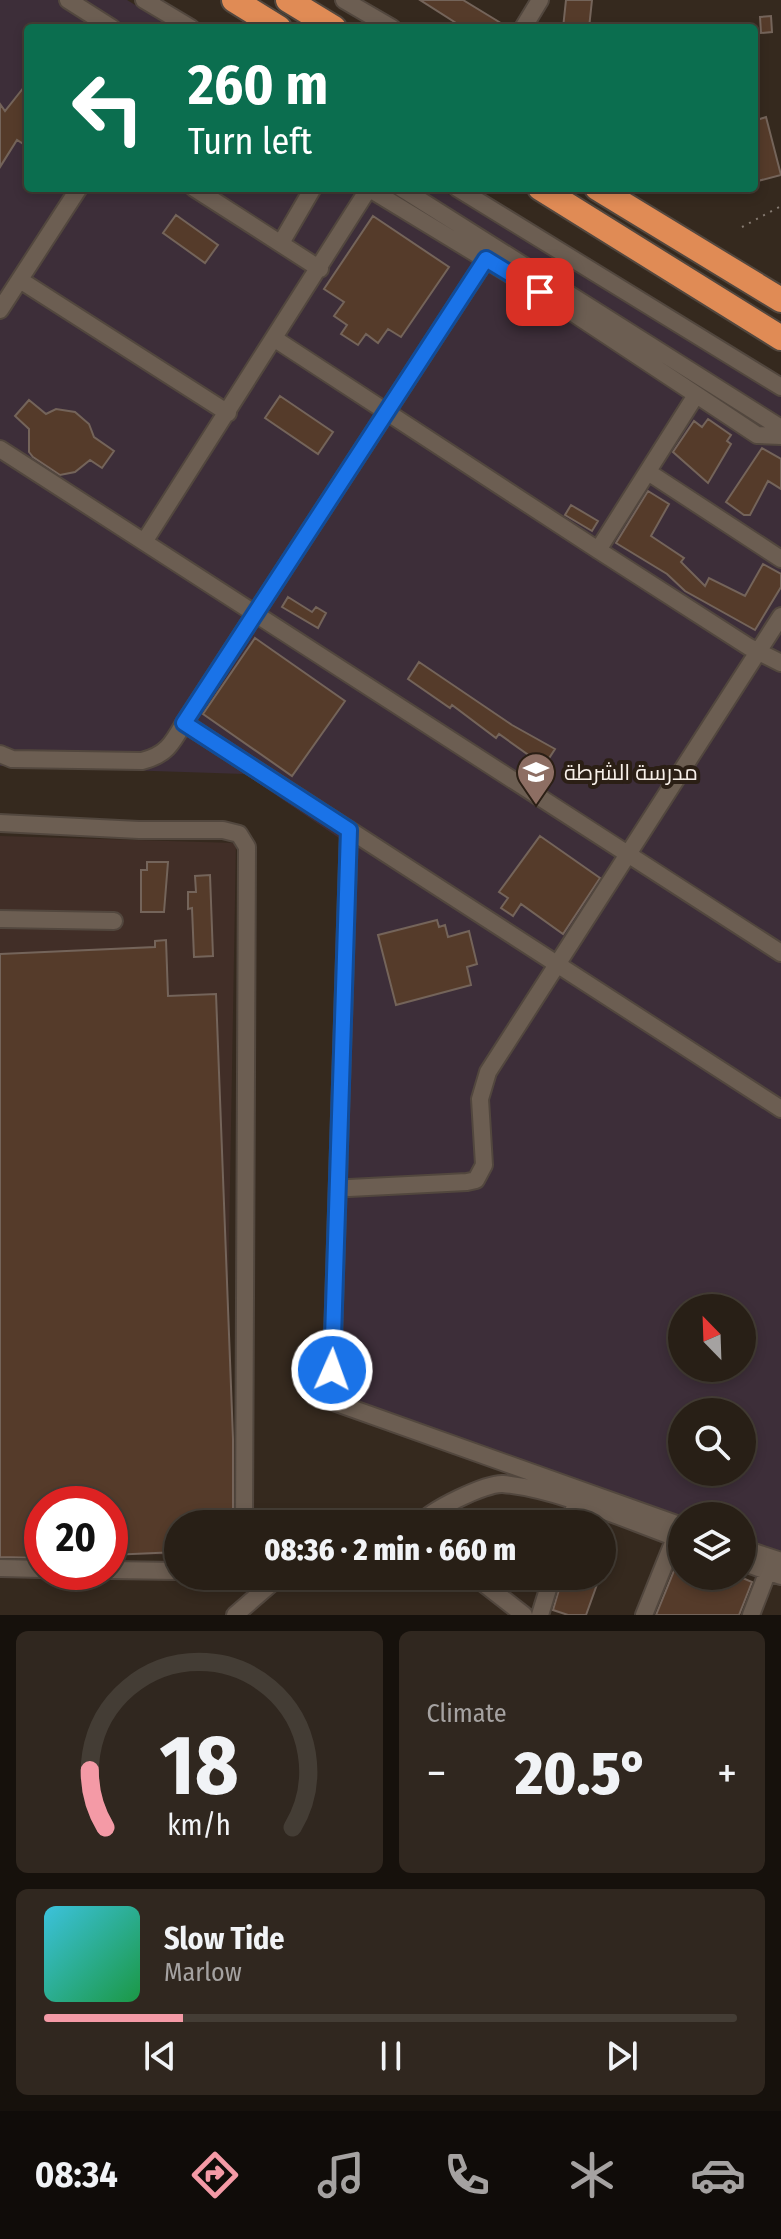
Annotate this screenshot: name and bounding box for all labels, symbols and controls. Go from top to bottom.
text: 260 m [188,52,328,119]
icon: left [56,56,160,160]
text: Turn left [188,120,312,164]
pin [506,258,574,326]
icon: arrive [518,270,562,314]
school or university icon: مدرسة الشرطة [515,751,557,806]
place label: مدرسة الشرطة [564,759,698,786]
north arrow [668,1294,756,1382]
map controls [668,1294,756,1590]
position arrow [290,1328,374,1412]
button: search [668,1398,756,1486]
speed limit sign: 20 [24,1486,128,1590]
button: layers [668,1502,756,1590]
text: 08:36 · 2 min · 660 m [264,1532,516,1568]
text: Climate [427,1698,507,1729]
text: 18 [160,1716,239,1816]
text: 20.5° [515,1738,648,1810]
text: − [427,1747,446,1800]
text: + [717,1747,737,1800]
text: km/h [167,1808,231,1843]
text: Slow Tide [164,1921,285,1957]
text: Marlow [164,1957,242,1988]
icon: previous [138,2034,182,2078]
icon: pause [369,2034,413,2078]
icon: next [600,2034,644,2078]
icon: directions [187,2147,243,2203]
icon: music [313,2147,369,2203]
icon: phone [439,2147,495,2203]
icon: climate [564,2147,620,2203]
icon: car [690,2147,746,2203]
text: 08:34 [35,2153,118,2197]

